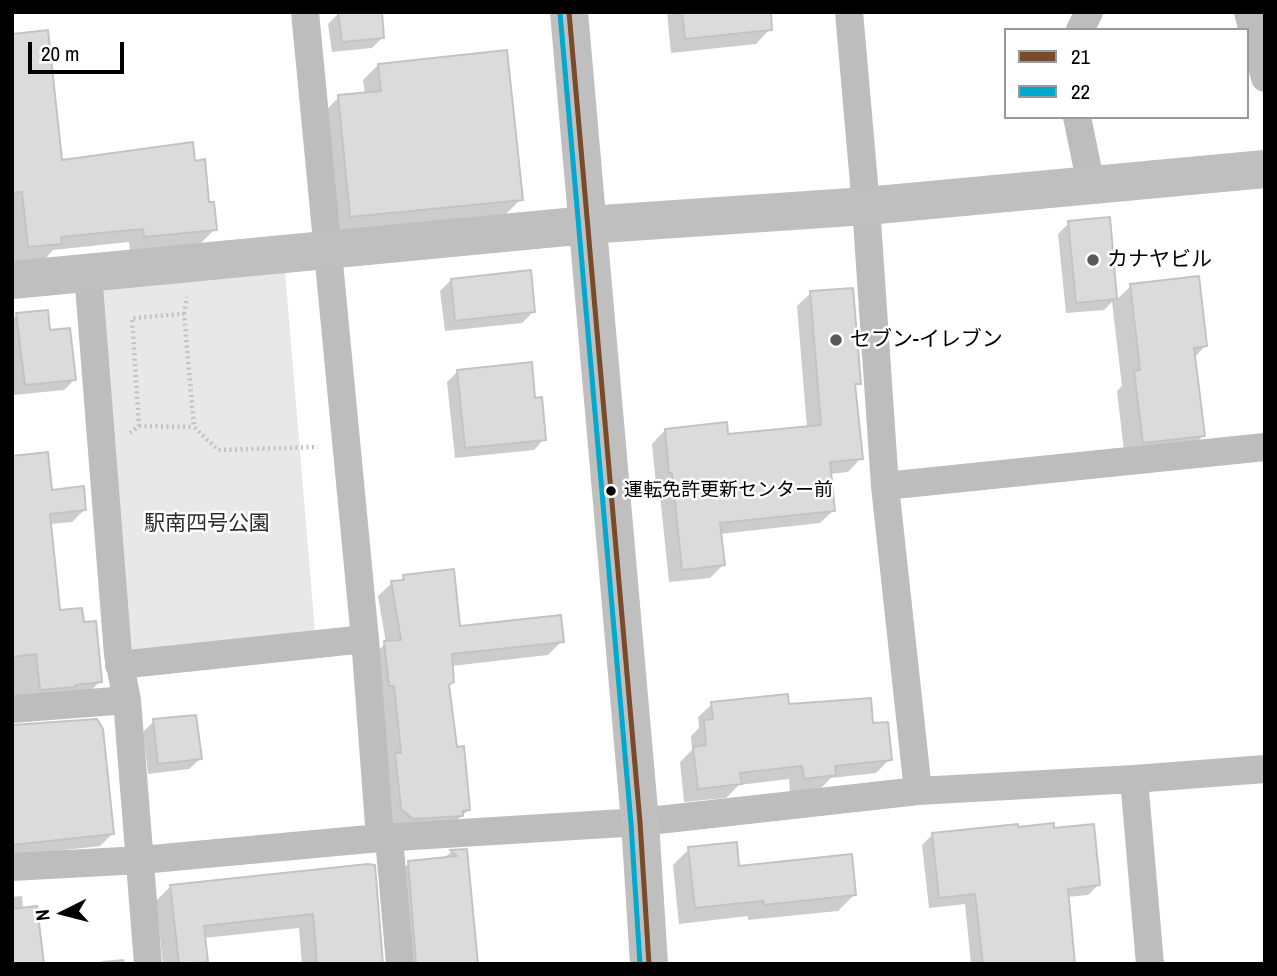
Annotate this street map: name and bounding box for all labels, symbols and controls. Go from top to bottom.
scale bar [32,28,128,72]
legend [1004,28,1249,119]
text: 20 m [41,39,79,68]
text: 21 [1071,42,1090,71]
text: 22 [1071,77,1090,106]
place label: カナヤビル [1107,247,1212,273]
marker: カナヤビル [1085,252,1101,268]
place label: セブン-イレブン [850,327,1003,353]
marker: セブン-イレブン [828,332,844,348]
place label: 運転免許更新センター前 [624,480,833,502]
marker: 運転免許更新センター前 [604,484,618,498]
park label: 駅南四号公園 [144,511,270,537]
north arrow [28,878,98,948]
text: N [29,908,56,922]

